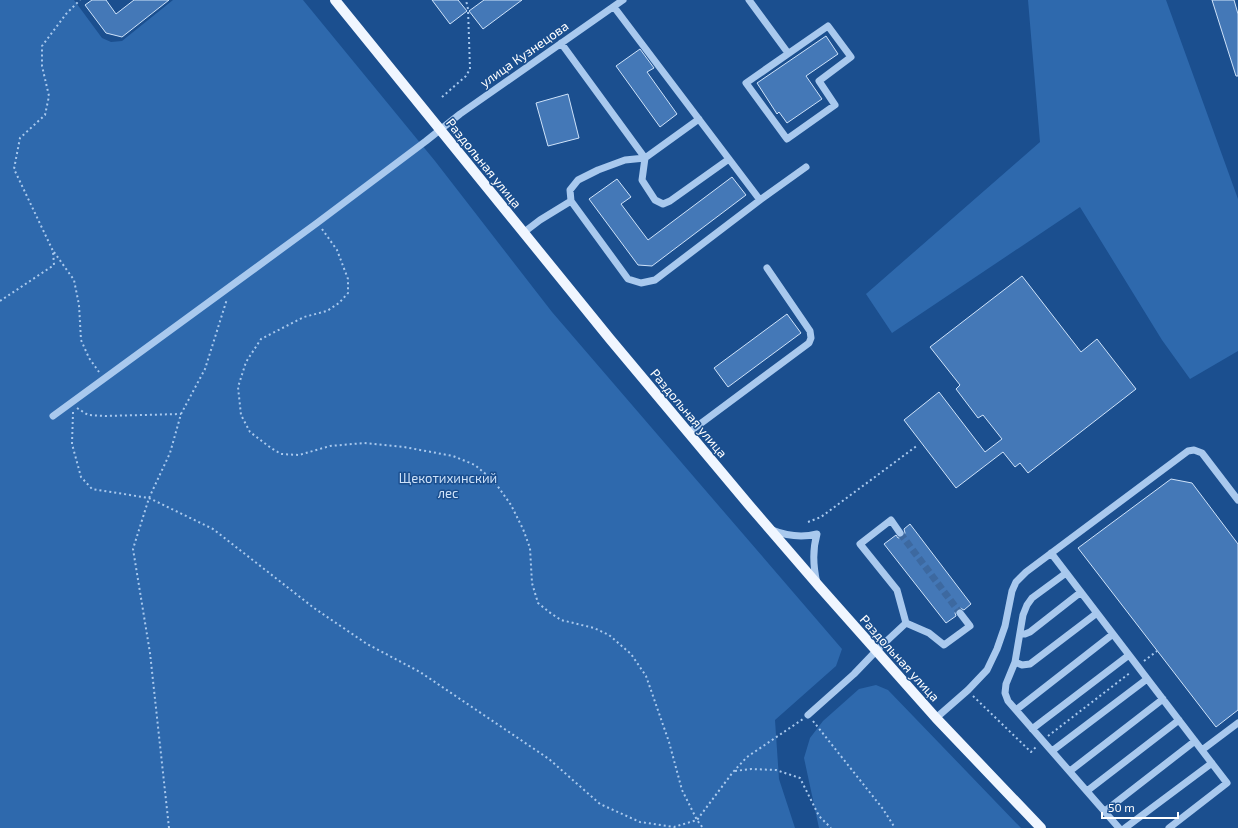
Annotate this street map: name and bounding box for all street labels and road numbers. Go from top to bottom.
street label: улица Кузнецова [477,18,571,90]
street label: Раздольная улица [443,115,525,211]
street label: Раздольная улица [647,365,731,461]
street label: Раздольная улица [857,611,943,705]

